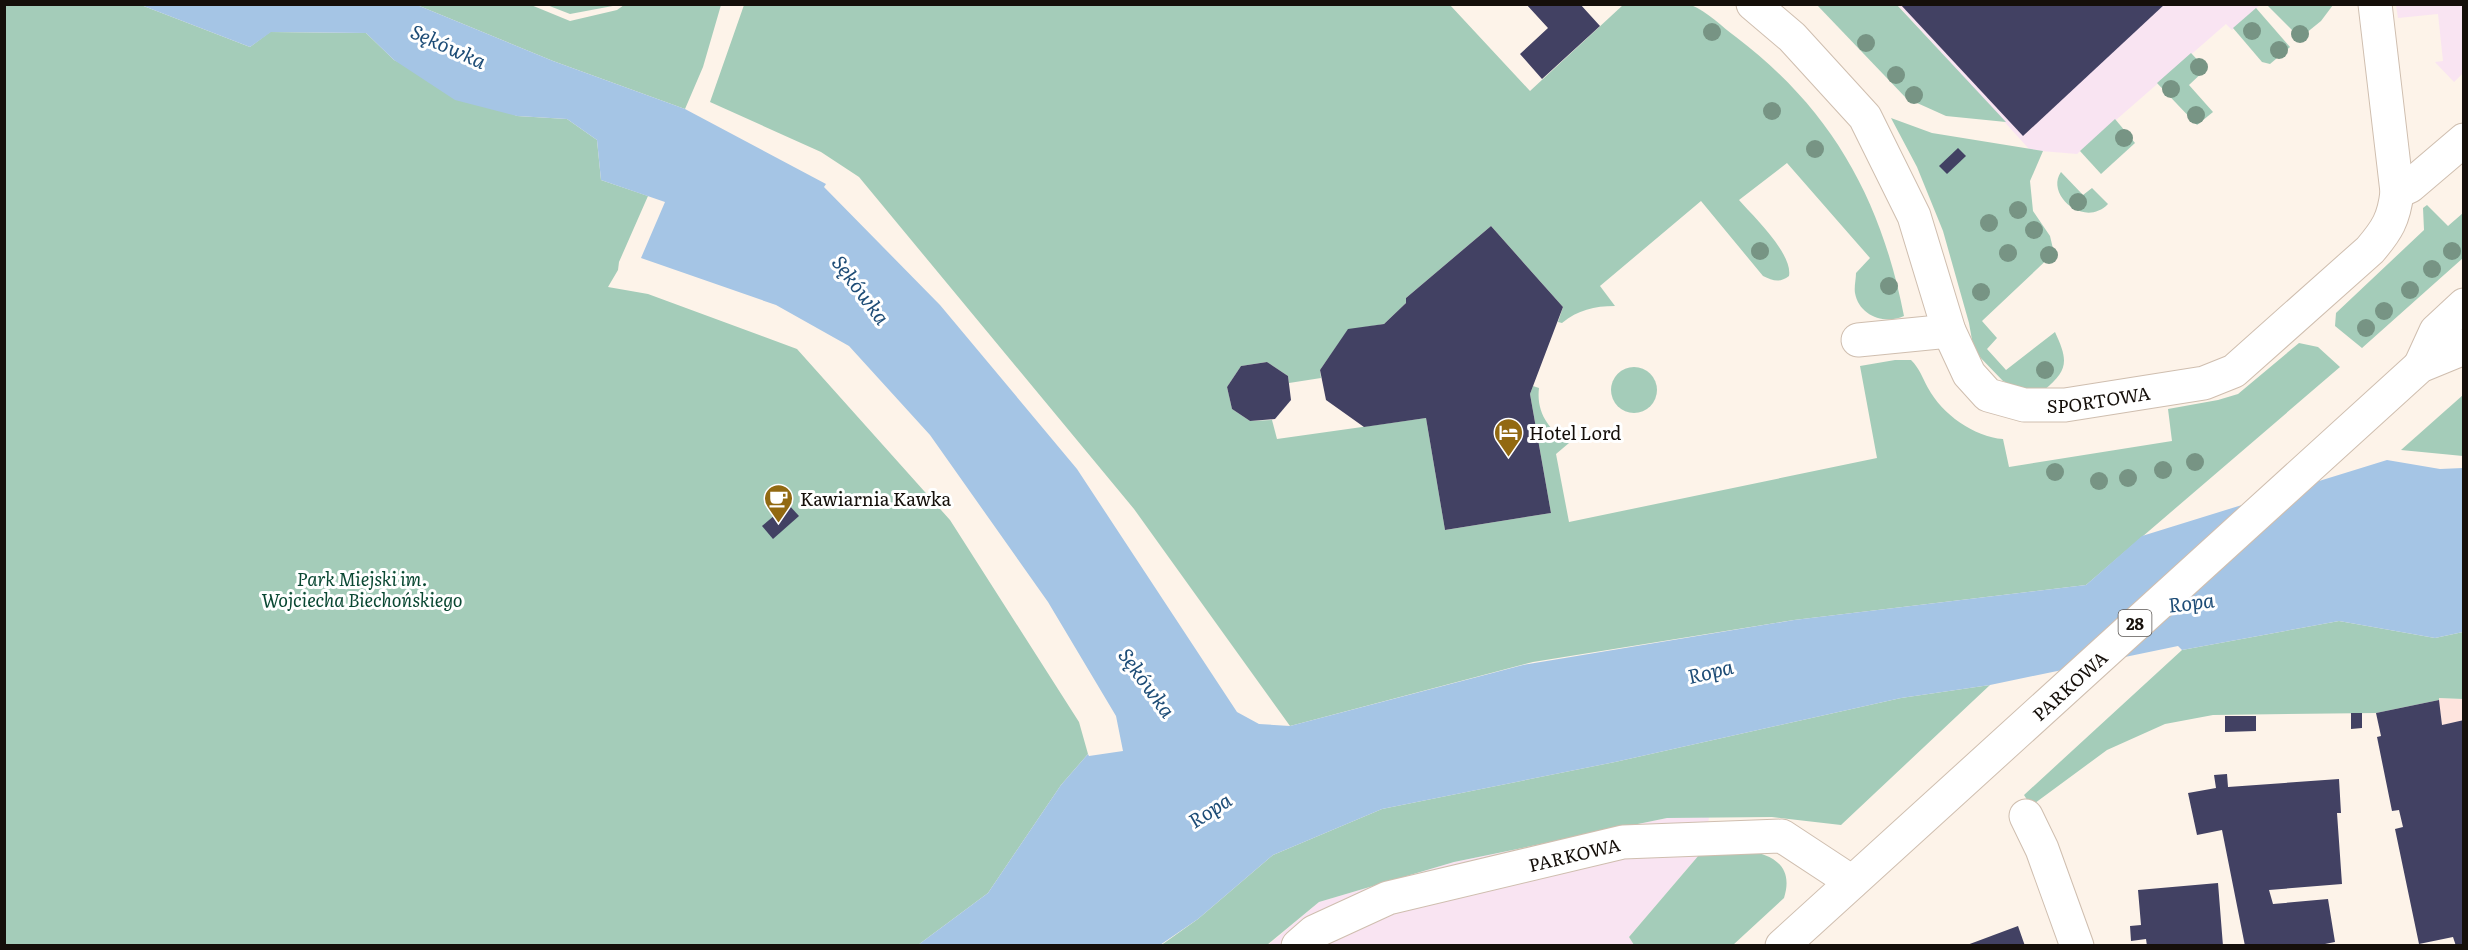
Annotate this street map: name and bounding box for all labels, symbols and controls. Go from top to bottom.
water label: Sękówka [406,15,492,75]
water label: Sękówka [826,248,898,330]
street label: SPORTOWA [2047,378,2152,419]
hotel icon: Hotel Lord [1492,416,1524,458]
place label: Hotel Lord [1529,419,1621,446]
cafe icon: Kawiarnia Kawka [763,482,795,524]
place label: Kawiarnia Kawka [800,485,951,512]
park label: Park Miejski im. Wojciecha Biechońskiego [261,565,463,613]
water label: Ropa [2166,583,2216,619]
road number: 28 [2118,610,2152,636]
water label: Sękówka [1112,641,1184,724]
street label: PARKOWA [2026,644,2113,726]
water label: Ropa [1684,650,1737,690]
water label: Ropa [1181,783,1237,834]
street label: PARKOWA [1526,830,1623,878]

